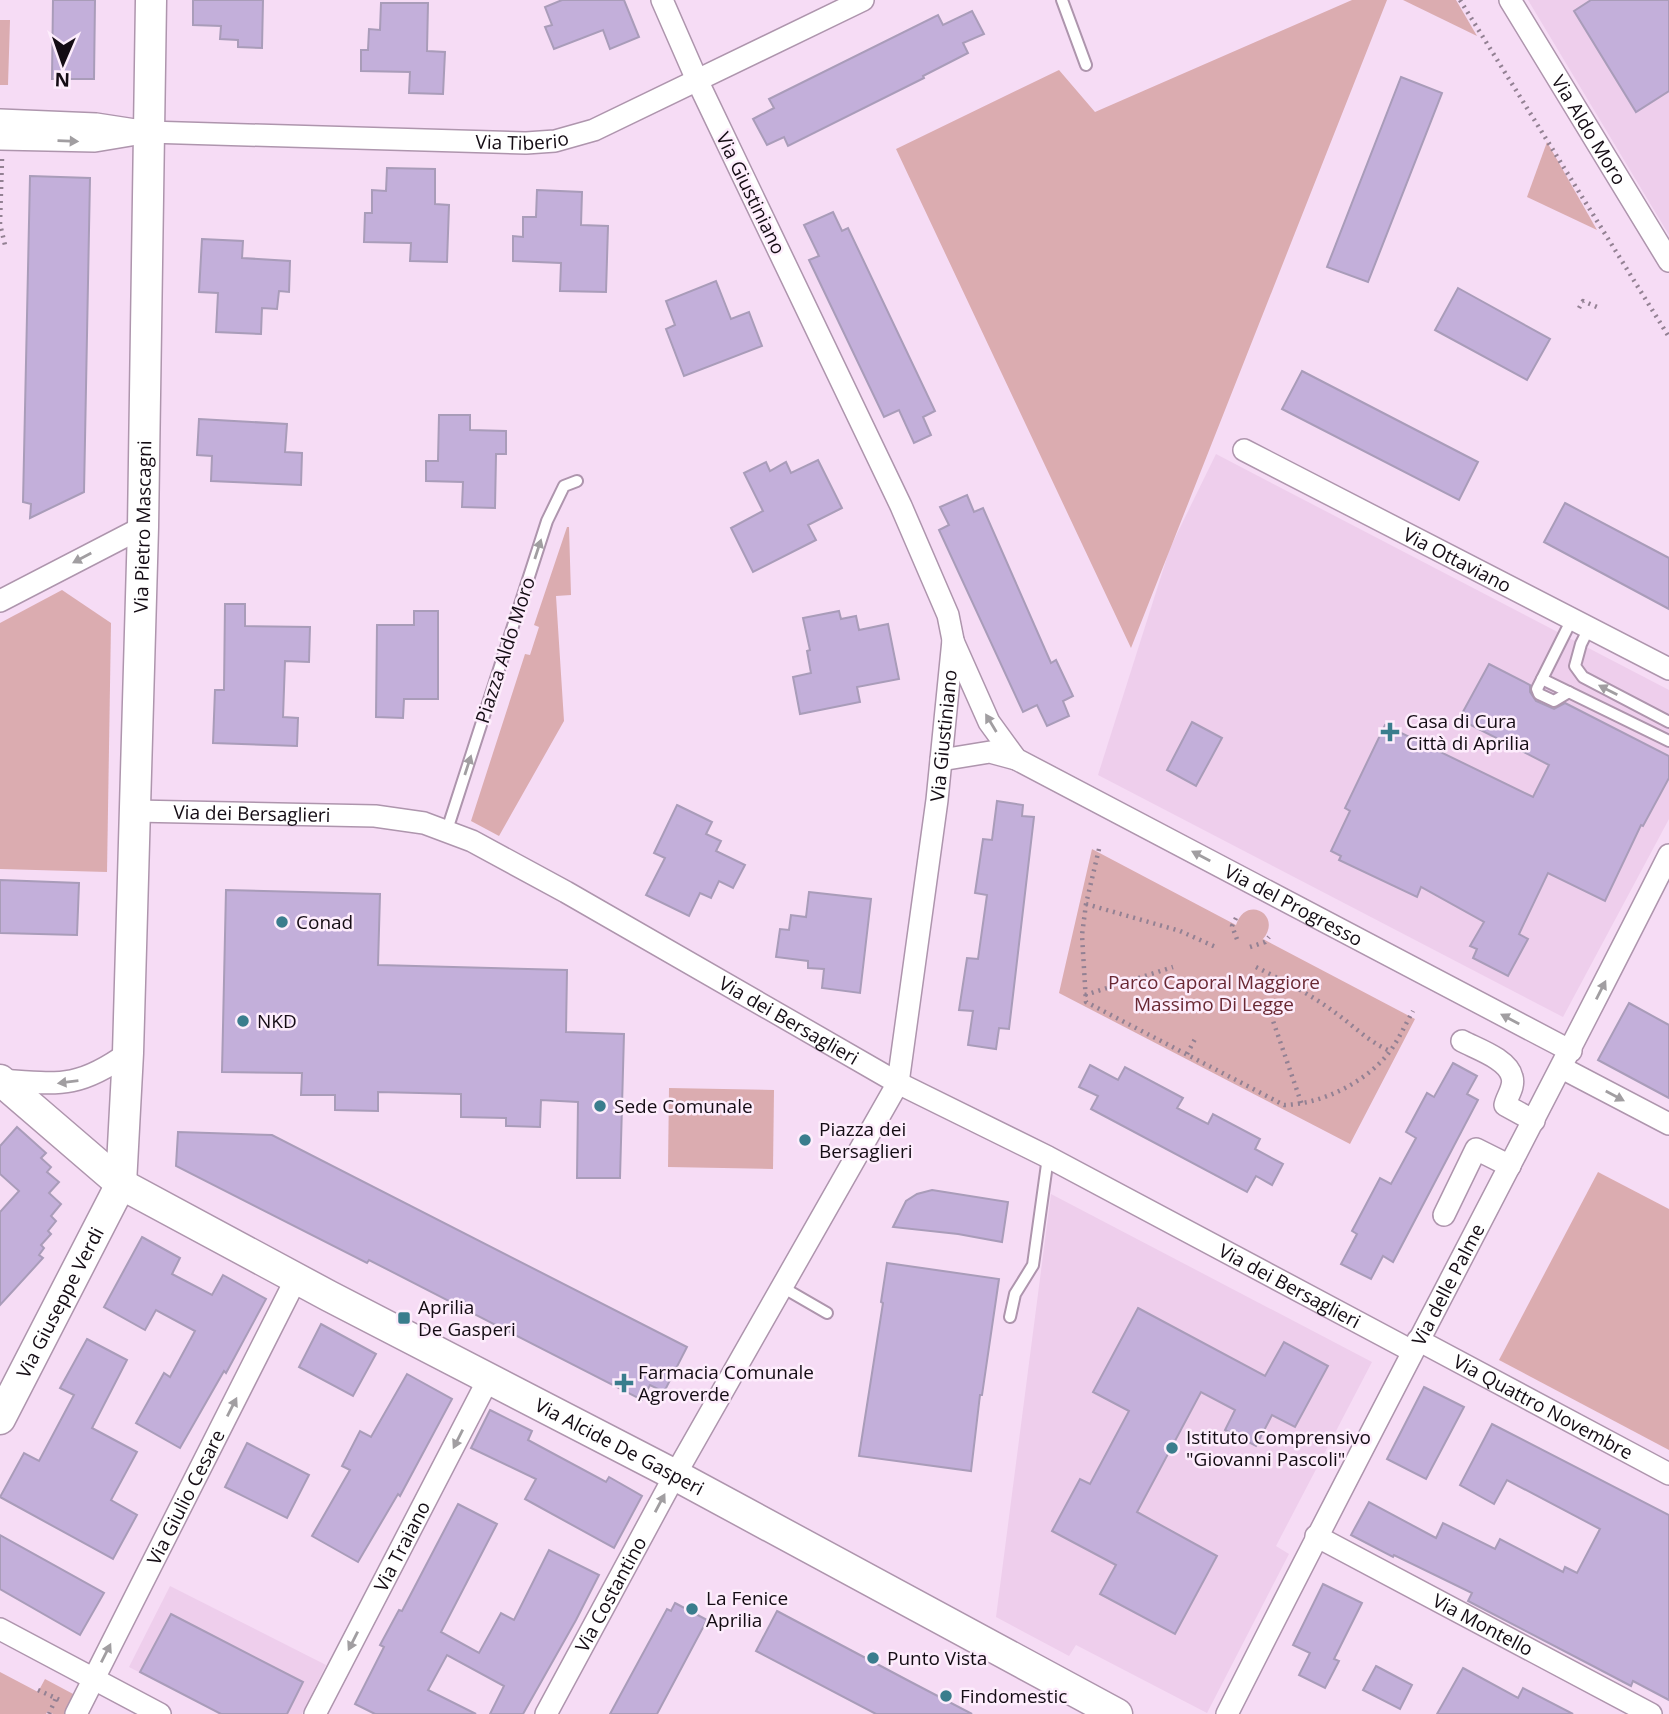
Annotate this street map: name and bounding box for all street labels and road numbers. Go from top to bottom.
street label: Via Aldo Moro [1546,70,1632,190]
street label: Via Tiberio [475,125,572,156]
street label: Via Giustiniano [710,128,792,258]
street label: Via Pietro Mascagni [128,440,157,613]
street label: Via Ottaviano [1399,521,1516,599]
street label: Piazza Aldo Moro [469,573,541,727]
street label: Via Giustiniano [924,668,963,803]
street label: Via dei Bersaglieri [173,799,331,828]
street label: Via del Progresso [1220,858,1367,952]
street label: Via dei Bersaglieri [714,970,864,1071]
street label: Via delle Palme [1406,1219,1490,1350]
street label: Via Giuseppe Verdi [10,1222,110,1383]
street label: Via dei Bersaglieri [1214,1237,1365,1334]
street label: Via Quattro Novembre [1449,1348,1638,1465]
street label: Via Alcide De Gasperi [530,1392,709,1501]
street label: Via Giulio Cesare [141,1425,231,1569]
street label: Via Traiano [368,1496,436,1596]
street label: Via Costantino [569,1532,652,1657]
street label: Via Montello [1428,1587,1538,1662]

